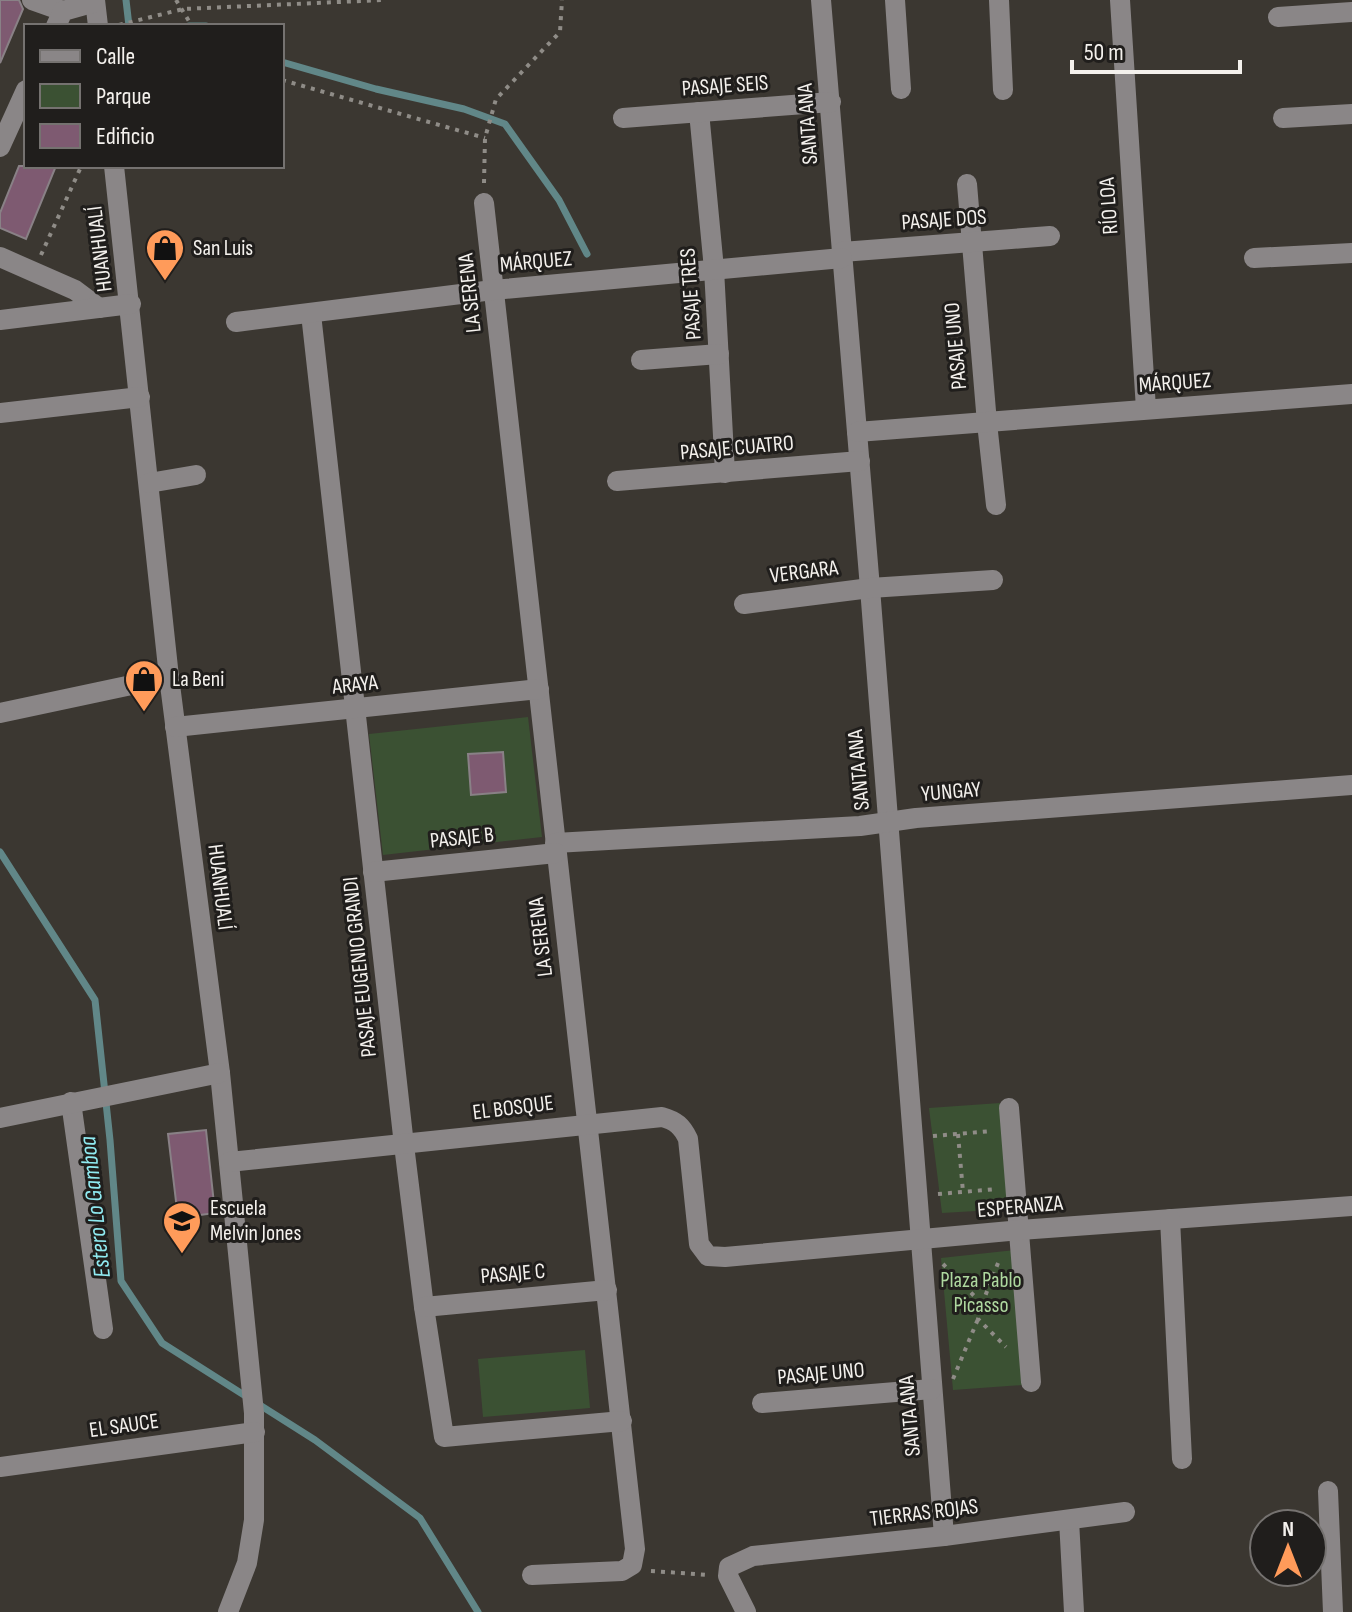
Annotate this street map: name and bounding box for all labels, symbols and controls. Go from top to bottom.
legend [24,24,284,168]
scale bar [1072,24,1240,74]
text: 50 m [1084,38,1124,67]
text: Calle [96,42,135,71]
street label: PASAJE SEIS [681,70,769,102]
text: Parque [96,82,151,111]
street label: SANTA ANA [792,82,824,165]
text: Edificio [96,122,155,151]
street label: RÍO LOA [1094,176,1124,235]
street label: HUANHUALÍ [81,204,119,294]
street label: PASAJE DOS [900,204,988,236]
shop icon: San Luis [144,227,186,282]
place label: San Luis [193,235,253,262]
street label: MÁRQUEZ [499,245,573,279]
street label: PASAJE TRES [674,247,708,341]
street label: LA SERENA [452,251,488,334]
street label: PASAJE UNO [939,301,973,391]
street label: MÁRQUEZ [1138,367,1212,399]
street label: PASAJE CUATRO [679,430,795,466]
street label: VERGARA [768,554,840,590]
shop icon: La Beni [123,658,165,713]
place label: La Beni [172,666,224,693]
street label: ARAYA [330,669,380,701]
street label: SANTA ANA [842,728,876,812]
street label: YUNGAY [920,776,982,808]
street label: PASAJE B [429,821,495,855]
street label: HUANHUALÍ [201,842,239,932]
street label: PASAJE EUGENIO GRANDI [337,875,383,1059]
street label: LA SERENA [523,895,559,978]
street label: EL BOSQUE [471,1090,555,1126]
water label: Estero Lo Gamboa [73,1135,117,1279]
street label: ESPERANZA [976,1190,1065,1224]
place label: Escuela Melvin Jones [210,1195,301,1247]
school or university icon: Escuela Melvin Jones [161,1200,203,1255]
street label: PASAJE C [479,1258,547,1290]
park label: Plaza Pablo Picasso [940,1267,1022,1319]
street label: PASAJE UNO [776,1357,866,1391]
street label: SANTA ANA [893,1374,927,1458]
street label: EL SAUCE [87,1408,161,1444]
street label: TIERRAS ROJAS [868,1493,980,1533]
north arrow [1248,1508,1328,1588]
text: N [1282,1516,1294,1543]

